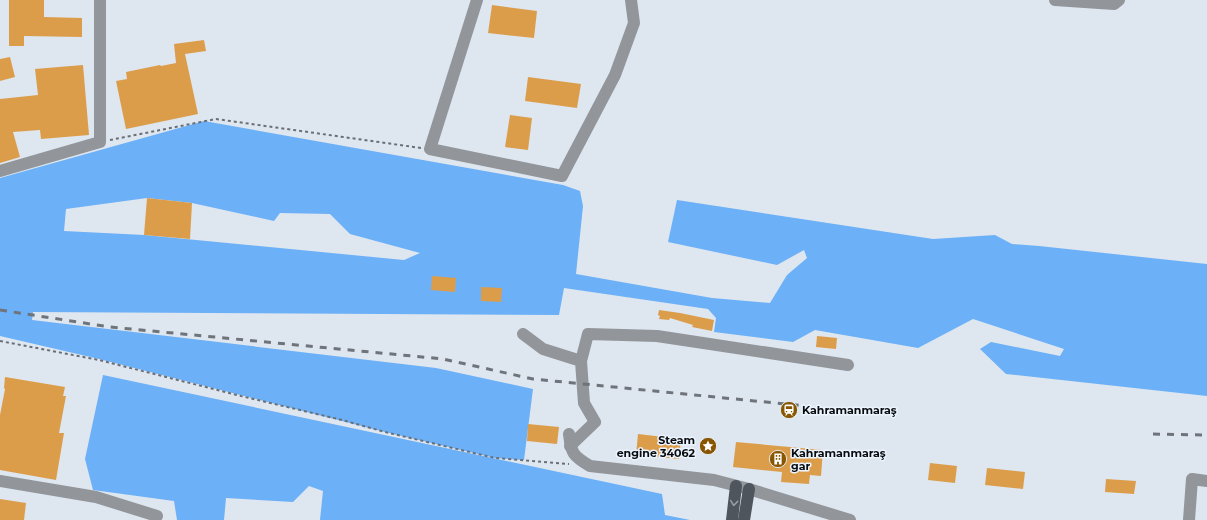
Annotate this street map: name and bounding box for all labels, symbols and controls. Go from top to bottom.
station icon: Kahramanmaraş [779,400,799,420]
place label: Kahramanmaraş [802,403,897,417]
place label: Steam engine 34062 [617,433,696,460]
place icon: Steam engine 34062 [698,436,718,456]
place label: Kahramanmaraş gar [791,446,886,473]
building icon: Kahramanmaraş gar [768,449,788,469]
one-way arrow [730,500,739,506]

